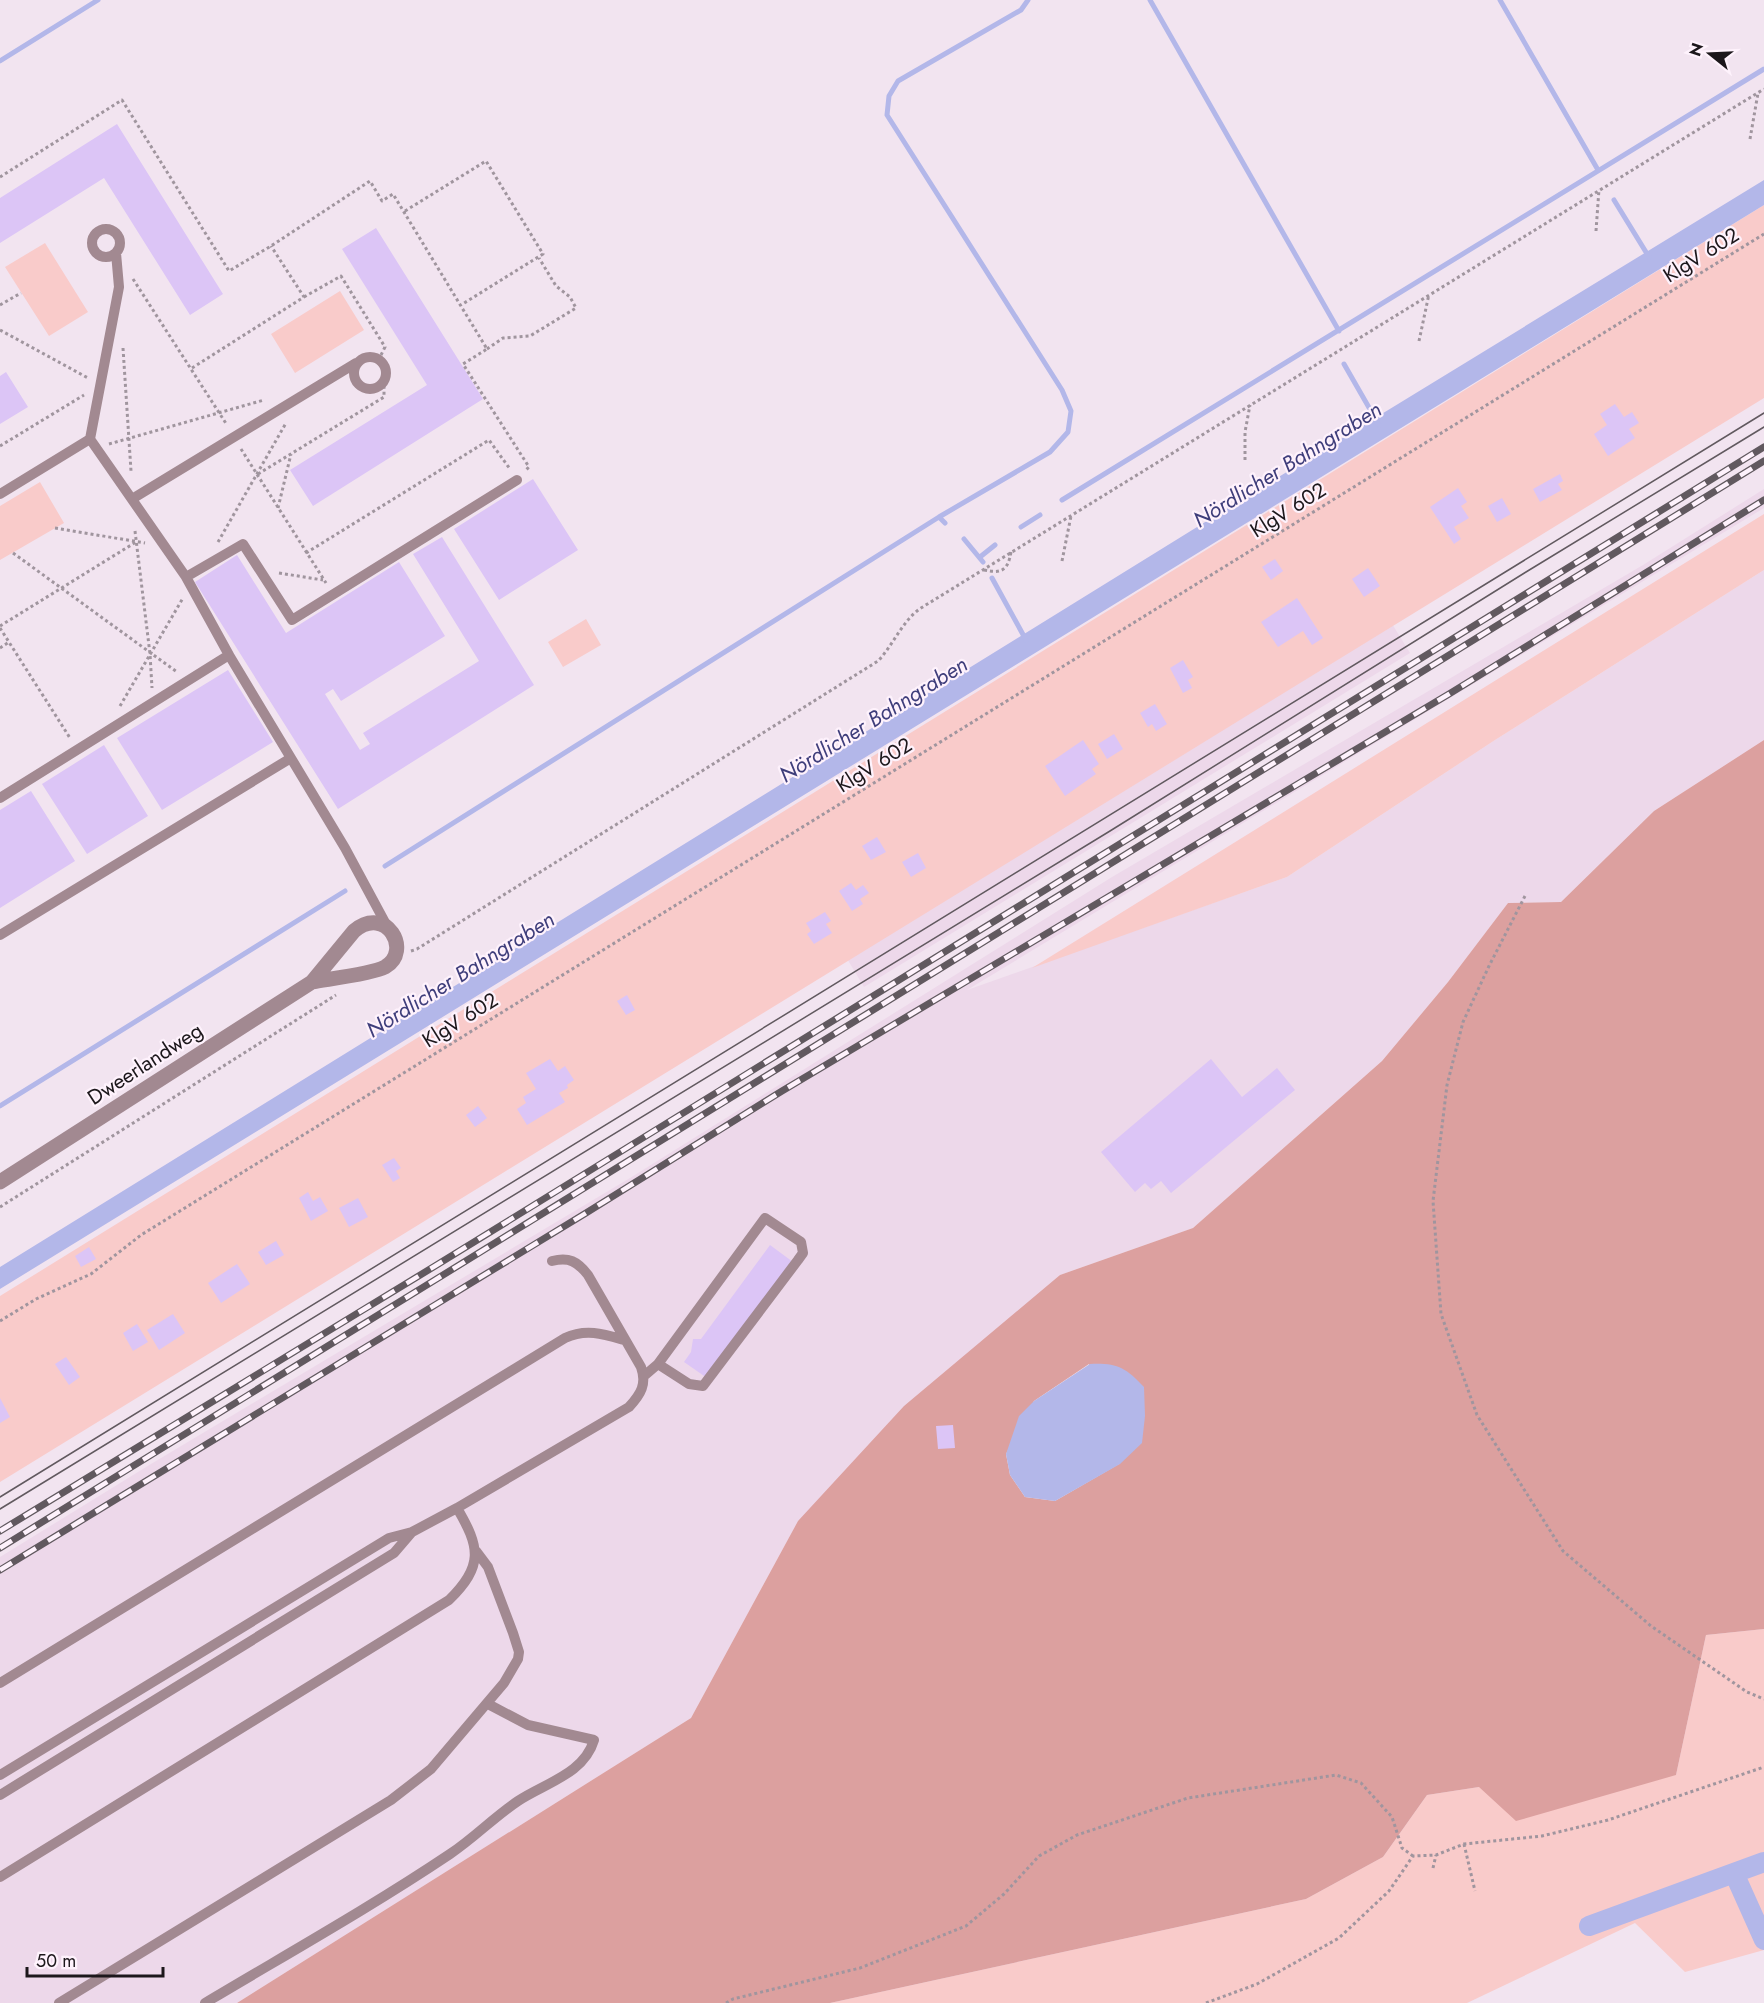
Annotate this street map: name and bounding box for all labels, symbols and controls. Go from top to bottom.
north arrow [1680,24,1740,84]
text: N [1683,40,1709,59]
street label: KlgV 602 [1657,220,1745,290]
water label: Nördlicher Bahngraben [1187,393,1387,535]
street label: KlgV 602 [1244,475,1332,545]
water label: Nördlicher Bahngraben [773,648,973,790]
street label: KlgV 602 [830,730,918,800]
water label: Nördlicher Bahngraben [360,903,560,1045]
street label: KlgV 602 [416,985,504,1055]
street label: Dweerlandweg [81,1015,209,1113]
scale bar [27,1940,164,1978]
text: 50 m [36,1948,76,1974]

